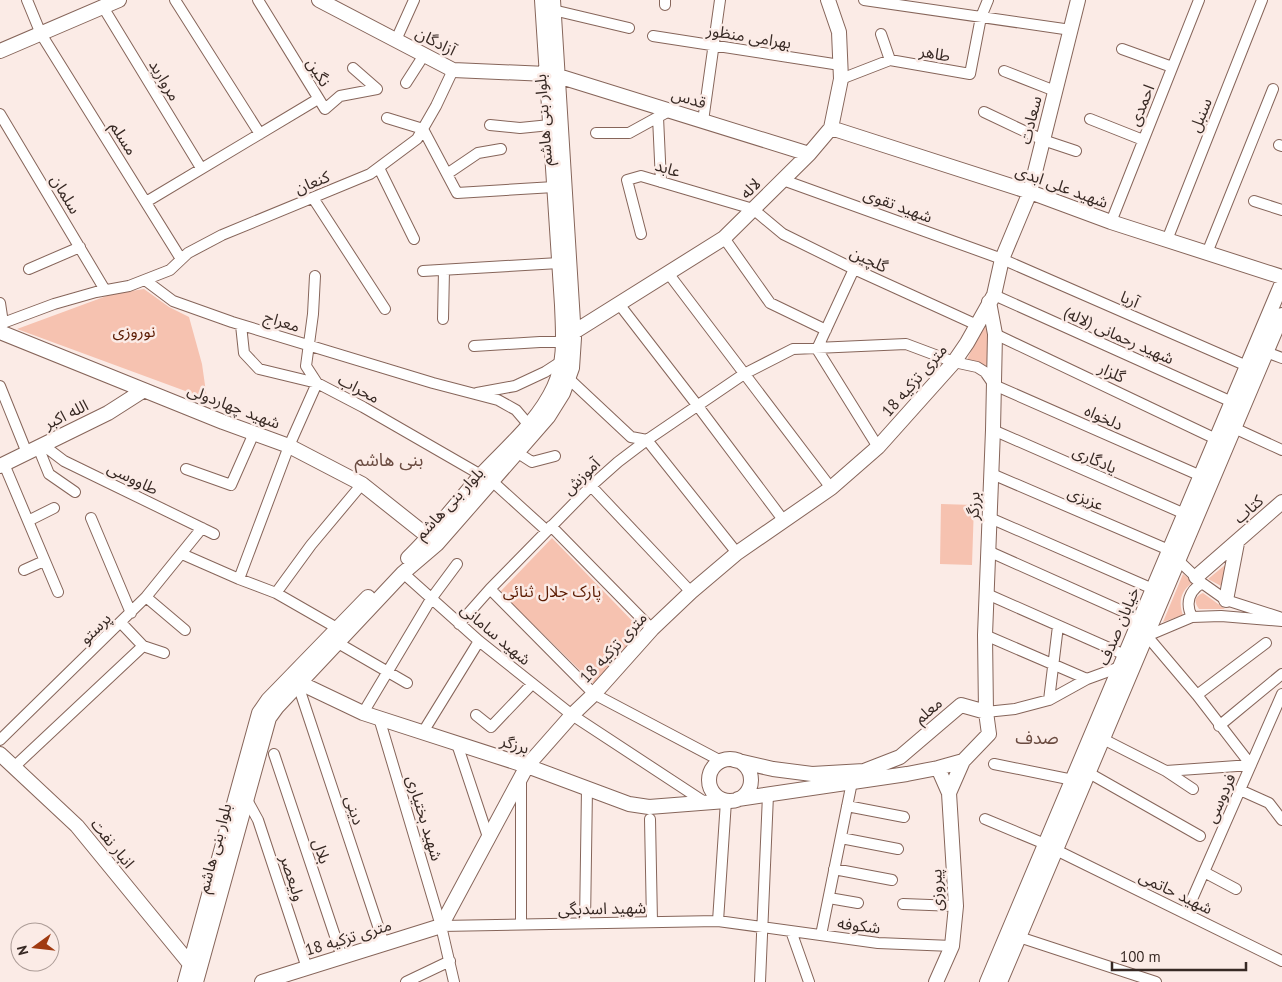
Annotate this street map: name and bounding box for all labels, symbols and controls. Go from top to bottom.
street label: بهرامی منظور [704,19,793,53]
street label: آزادگان [412,22,461,60]
street label: طاهر [917,40,952,66]
street label: نگین [303,54,335,90]
street label: مروارید [145,56,185,104]
street label: بلوار بنی هاشم [530,73,559,166]
street label: احمدی [1124,81,1158,129]
street label: قدس [669,83,709,113]
street label: سعادت [1014,94,1046,146]
street label: سنبل [1184,95,1216,135]
street label: مسلم [103,118,142,160]
street label: عابد [653,155,683,181]
street label: شهید علی ابدی [1013,160,1111,212]
street label: کنعان [292,166,333,198]
street label: سلمان [47,171,85,217]
street label: لاله [735,173,765,203]
street label: شهید تقوی [861,183,935,227]
street label: گلچین [847,242,891,277]
street label: آریا [1117,286,1144,312]
street label: شهید رحمانی (لاله) [1061,302,1177,368]
street label: معراج [261,306,302,339]
park label: نوروزی [113,321,155,341]
street label: 18 متری تزکیه [877,340,951,420]
street label: گلزار [1095,357,1129,387]
street label: محراب [335,369,383,407]
street label: شهید چهاردولی [184,379,283,434]
street label: الله اکبر [40,395,92,434]
street label: دلخواه [1082,400,1126,434]
street label: یادگاری [1070,440,1120,478]
district label: بنی هاشم [355,448,423,473]
street label: آموزش [558,452,605,499]
street label: طاووسی [104,457,162,499]
street label: بلوار بنی هاشم [410,463,490,545]
street label: عزیزی [1065,482,1107,514]
street label: کتاب [1229,490,1267,528]
street label: برزگر [962,491,983,522]
park label: پارک جلال ثنائی [503,581,601,602]
street label: خیابان صدف [1093,584,1143,668]
street label: شهید سامانی [457,599,535,669]
street label: 18 متری تزکیه [575,607,651,687]
street label: پرستو [75,608,116,649]
street label: معلم [910,693,948,730]
district label: صدف [1015,726,1059,749]
street label: برزگر [497,730,532,758]
street label: فردوسی [1200,770,1240,826]
street label: شهید بختیاری [402,773,448,863]
street label: دینی [341,793,369,827]
street label: بلوار بنی هاشم [192,801,238,896]
street label: انبار نفت [87,814,139,872]
street label: بلال [308,836,335,866]
street label: ولیعصر [276,852,310,904]
street label: شهید حاتمی [1136,866,1216,918]
street label: پیروزی [925,868,948,911]
street label: شهید اسدبگی [558,897,646,919]
street label: شکوفه [836,912,882,938]
street label: 18 متری تزکیه [302,914,394,960]
north arrow [10,922,60,972]
scale bar [1112,940,1246,972]
text: N [13,944,32,957]
text: 100 m [1120,947,1161,966]

